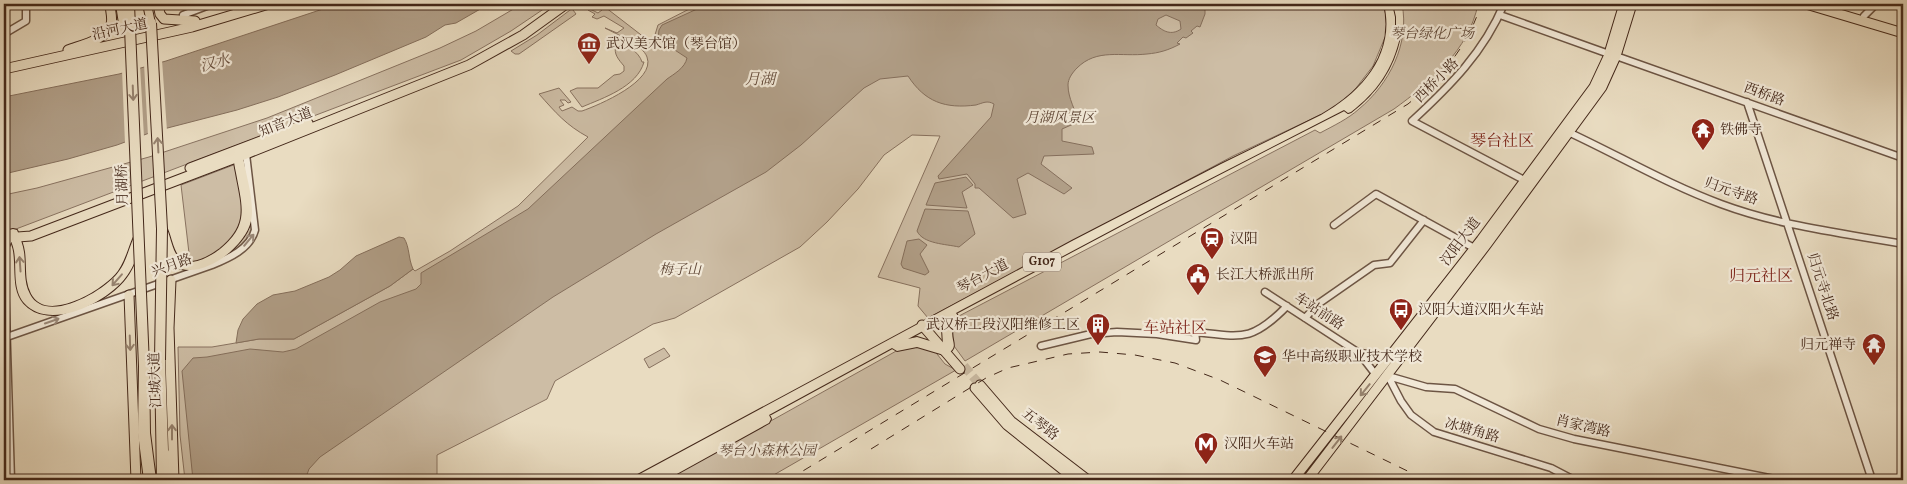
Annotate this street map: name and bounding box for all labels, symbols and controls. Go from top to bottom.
street label: 沿河大道 [91,15,149,45]
park label: 琴台绿化广场 [1390,25,1475,44]
museum icon: 武汉美术馆（琴台馆） [576,31,602,65]
place label: 武汉美术馆（琴台馆） [606,35,746,54]
water label: 汉水 [198,49,234,78]
street label: 西桥小路 [1410,54,1464,108]
water label: 月湖 [745,70,778,91]
street label: 西桥路 [1741,79,1787,111]
one-way arrow [128,84,138,101]
street label: 知音大道 [256,104,316,142]
park label: 月湖风景区 [1025,109,1097,128]
temple icon: 铁佛寺 [1690,117,1716,151]
place label: 铁佛寺 [1720,121,1762,140]
district label: 琴台社区 [1470,131,1534,153]
one-way arrow [153,138,162,154]
street label: 月湖桥 [113,164,133,206]
street label: 归元寺路 [1701,174,1761,210]
street label: 汉阳大道 [1437,214,1485,270]
station icon: 汉阳 [1199,226,1225,260]
place label: 汉阳 [1230,230,1258,249]
one-way arrow [244,234,255,247]
street label: 兴月路 [149,250,195,282]
street label: 归元寺北路 [1802,251,1842,323]
road number: G107 [1023,252,1061,272]
street label: 琴台大道 [954,255,1012,299]
one-way arrow [15,256,24,272]
park label: 梅子山 [659,261,702,280]
public building icon: 长江大桥派出所 [1185,262,1211,296]
place label: 长江大桥派出所 [1216,266,1314,285]
district label: 归元社区 [1729,266,1793,288]
one-way arrow [111,273,123,286]
street label: 车站前路 [1290,289,1348,335]
bus stop icon: 汉阳大道汉阳火车站 [1388,297,1414,331]
place label: 汉阳大道汉阳火车站 [1418,301,1544,320]
building icon: 武汉桥工段汉阳维修工区 [1085,312,1111,346]
one-way arrow [44,316,59,325]
place label: 武汉桥工段汉阳维修工区 [926,316,1080,335]
district label: 车站社区 [1143,318,1207,340]
temple icon: 归元禅寺 [1861,332,1887,366]
one-way arrow [125,335,135,351]
place label: 归元禅寺 [1800,336,1856,355]
school or university icon: 华中高级职业技术学校 [1252,344,1278,378]
place label: 华中高级职业技术学校 [1282,348,1422,367]
street label: 江城大道 [146,352,166,408]
one-way arrow [1359,383,1370,396]
street label: 五琴路 [1018,405,1062,445]
street label: 肖家湾路 [1554,411,1612,443]
street label: 冰塘角路 [1442,414,1502,448]
one-way arrow [167,424,177,440]
metro station icon: 汉阳火车站 [1193,431,1219,465]
place label: 汉阳火车站 [1224,435,1294,454]
one-way arrow [1331,436,1342,449]
park label: 琴台小森林公园 [718,442,818,461]

